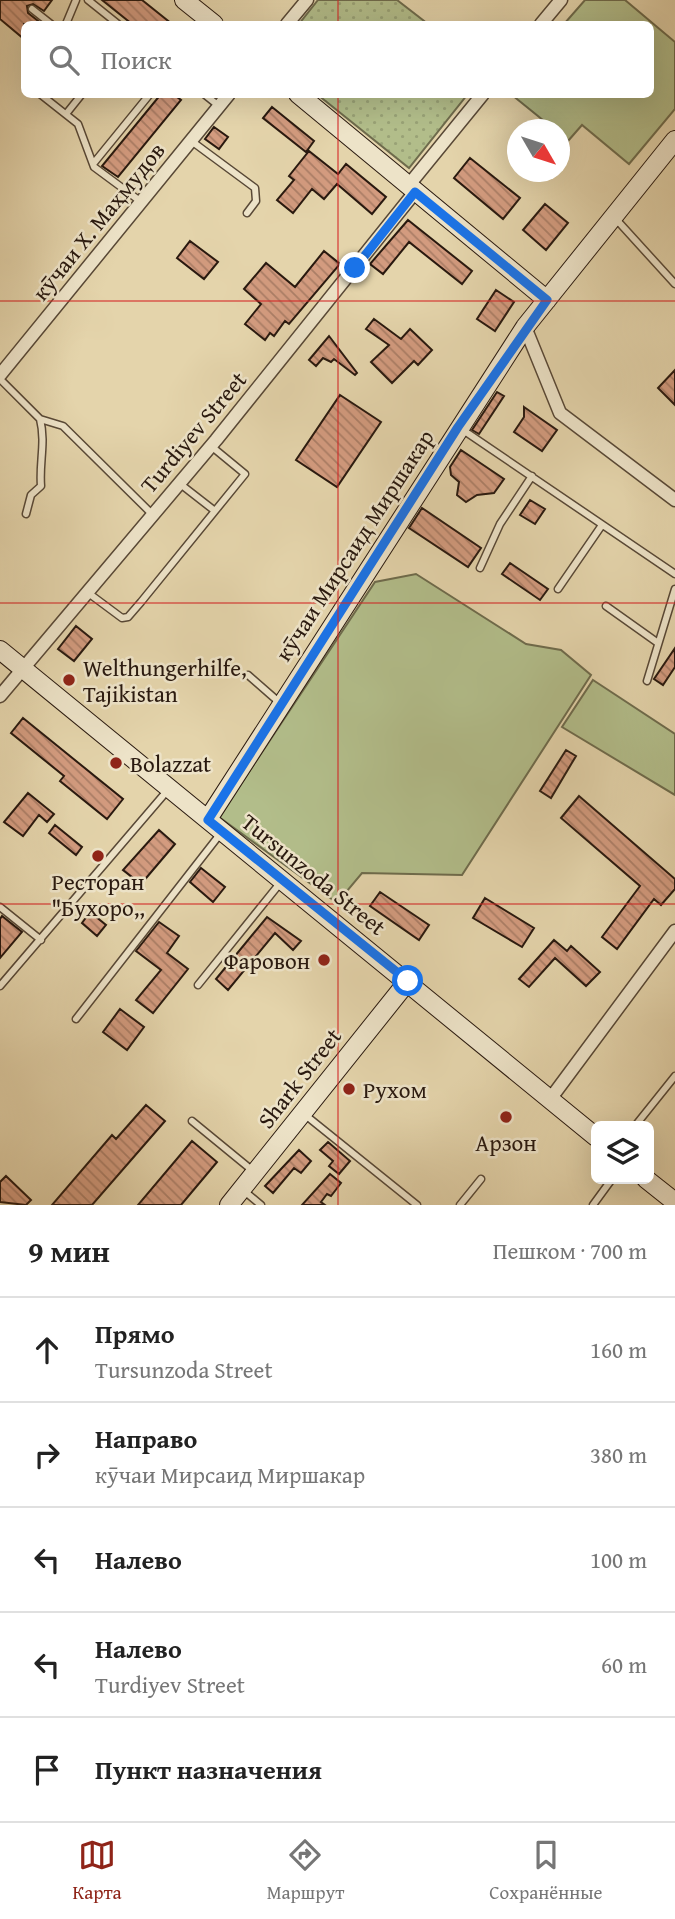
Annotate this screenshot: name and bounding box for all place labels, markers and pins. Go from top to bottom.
place label: Welthungerhilfe, Tajikistan [83,651,247,710]
marker: Welthungerhilfe, Tajikistan [61,672,77,688]
place label: Bolazzat [130,747,211,780]
marker: Bolazzat [108,755,124,771]
marker: Ресторан "Бухоро,, [90,848,106,864]
place label: Ресторан "Бухоро,, [51,865,145,924]
place label: Фаровон [224,944,310,977]
marker: Фаровон [316,952,332,968]
place label: Рухом [363,1073,427,1106]
marker: Рухом [341,1081,357,1097]
marker: Арзон [498,1109,514,1125]
place label: Арзон [475,1126,537,1159]

